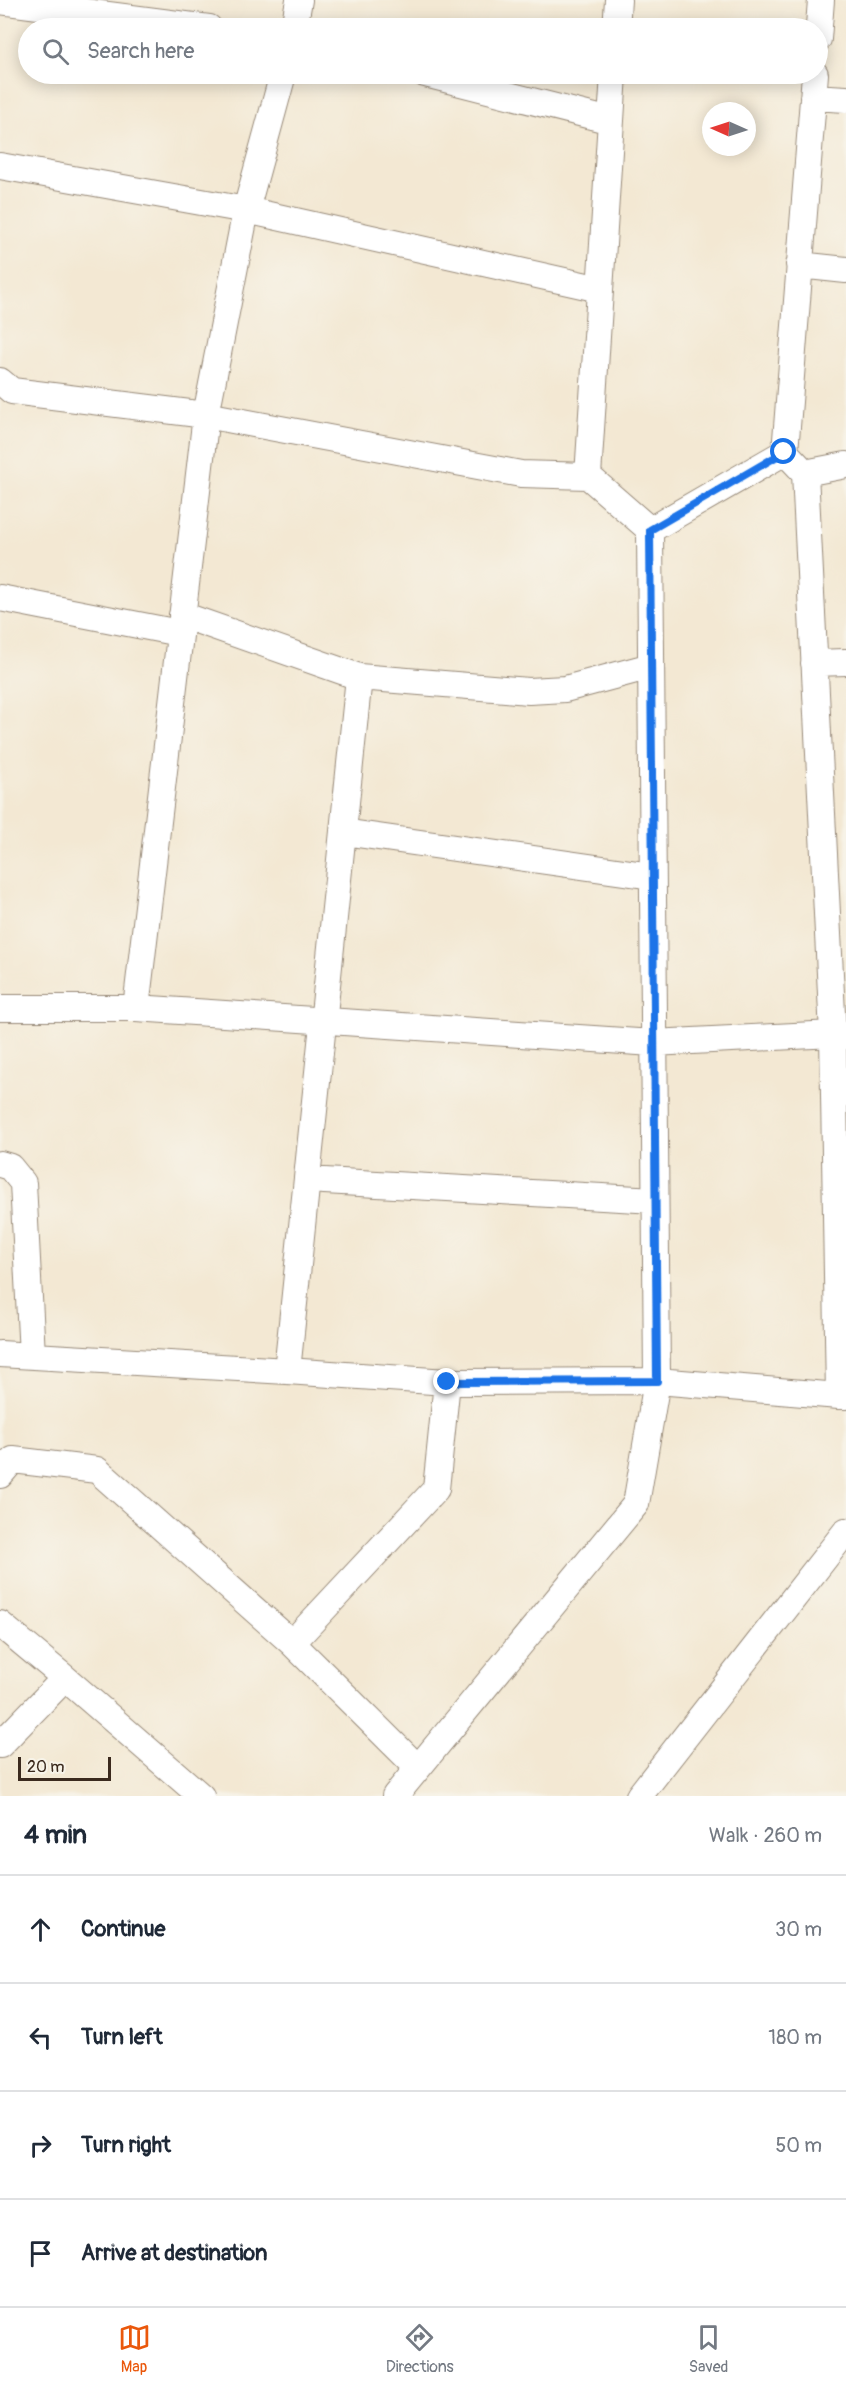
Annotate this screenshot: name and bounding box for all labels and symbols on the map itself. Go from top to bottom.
north arrow [702,102,756,156]
route start [770,438,796,464]
route end [433,1368,459,1394]
scale bar [18,1754,111,1782]

